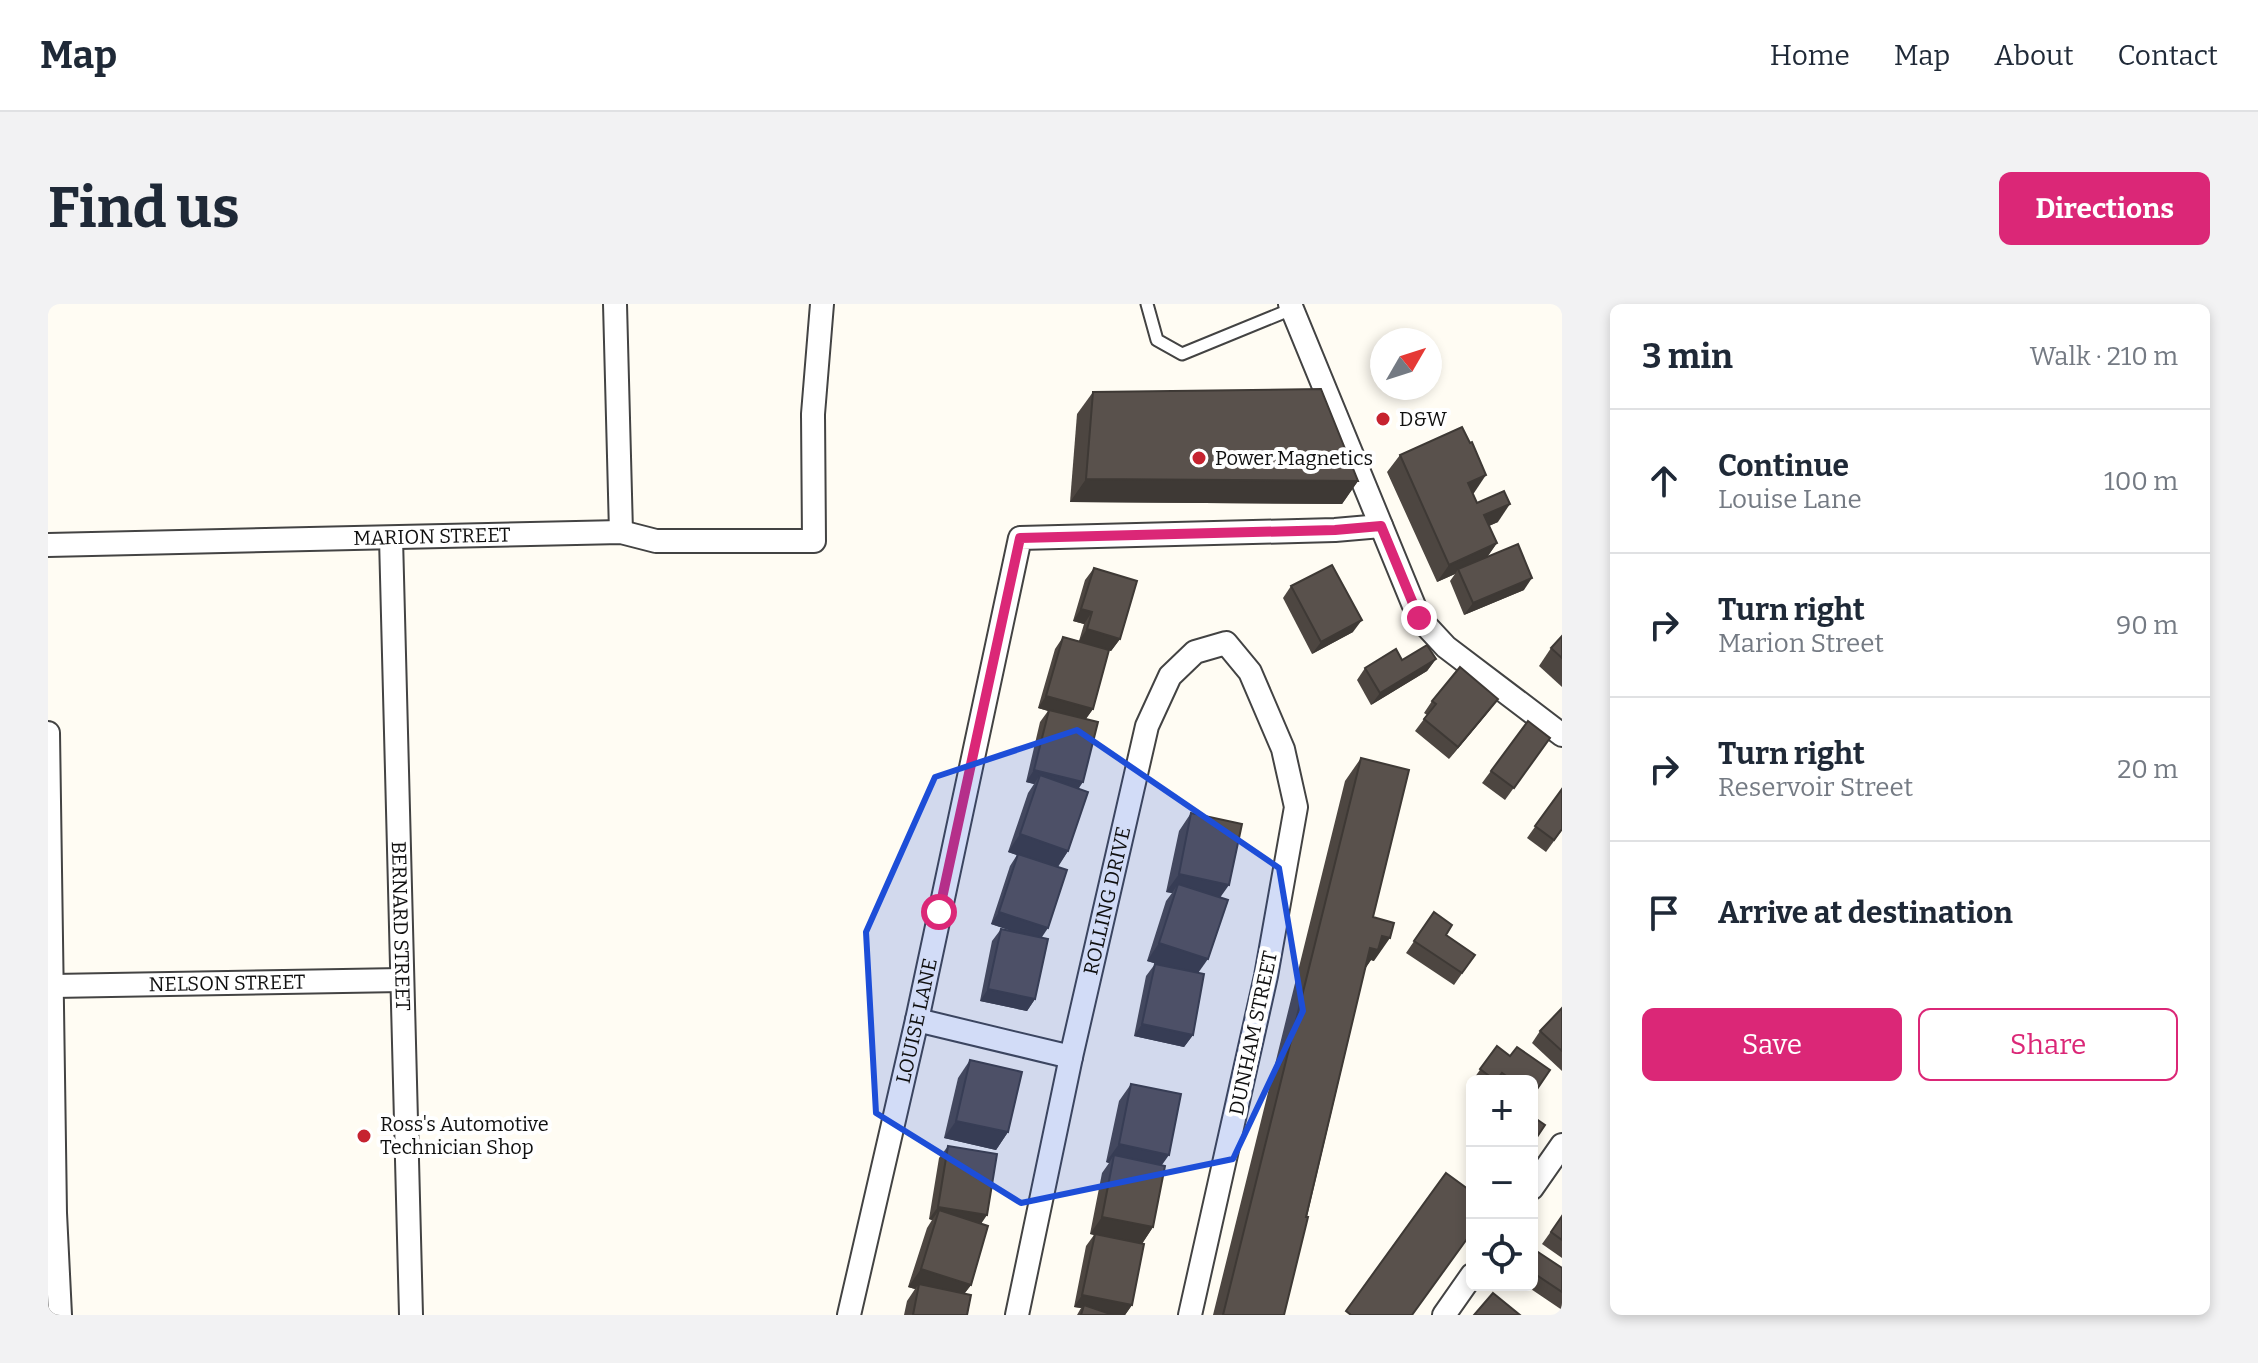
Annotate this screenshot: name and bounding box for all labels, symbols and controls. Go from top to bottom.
text: Map [40,32,117,78]
text: Home [1770,39,1850,72]
text: Map [1894,39,1950,72]
text: About [1994,39,2074,72]
text: Contact [2118,39,2218,72]
button: Directions [1999,172,2210,245]
text: Find us [48,175,240,242]
north arrow [1370,328,1442,400]
text: 3 min [1642,336,1733,377]
text: Walk · 210 m [2030,341,2178,372]
place label: D&W [1399,407,1447,431]
marker: D&W [1374,410,1392,428]
place label: Power Magnetics [1215,446,1373,470]
text: Continue [1718,448,1849,484]
marker: Power Magnetics [1190,449,1208,467]
icon: ahead [1642,459,1686,503]
text: 100 m [2104,466,2178,497]
text: Louise Lane [1718,484,1862,515]
street label: MARION STREET [353,523,511,550]
text: Turn right [1718,592,1865,628]
route end [1401,600,1437,636]
icon: right [1642,603,1686,647]
text: 90 m [2116,610,2178,641]
text: Marion Street [1718,628,1884,659]
text: Turn right [1718,736,1865,772]
icon: right [1642,747,1686,791]
text: 20 m [2117,754,2178,785]
text: Reservoir Street [1718,772,1913,803]
street label: ROLLING DRIVE [1078,824,1136,977]
street label: BERNARD STREET [387,841,415,1011]
icon: arrive [1642,891,1686,935]
route start [921,894,957,930]
text: Arrive at destination [1718,895,2013,931]
street label: DUNHAM STREET [1224,948,1282,1117]
street label: LOUISE LANE [891,956,942,1086]
street label: NELSON STREET [148,970,306,996]
button: Save [1642,1008,1902,1081]
button: Share [1918,1008,2178,1081]
map controls [1466,1075,1538,1291]
button: + [1466,1075,1538,1147]
place label: Ross's Automotive Technician Shop [380,1112,549,1159]
marker: Ross's Automotive Technician Shop [355,1127,373,1145]
button: − [1466,1147,1538,1219]
button: locate [1466,1219,1538,1291]

